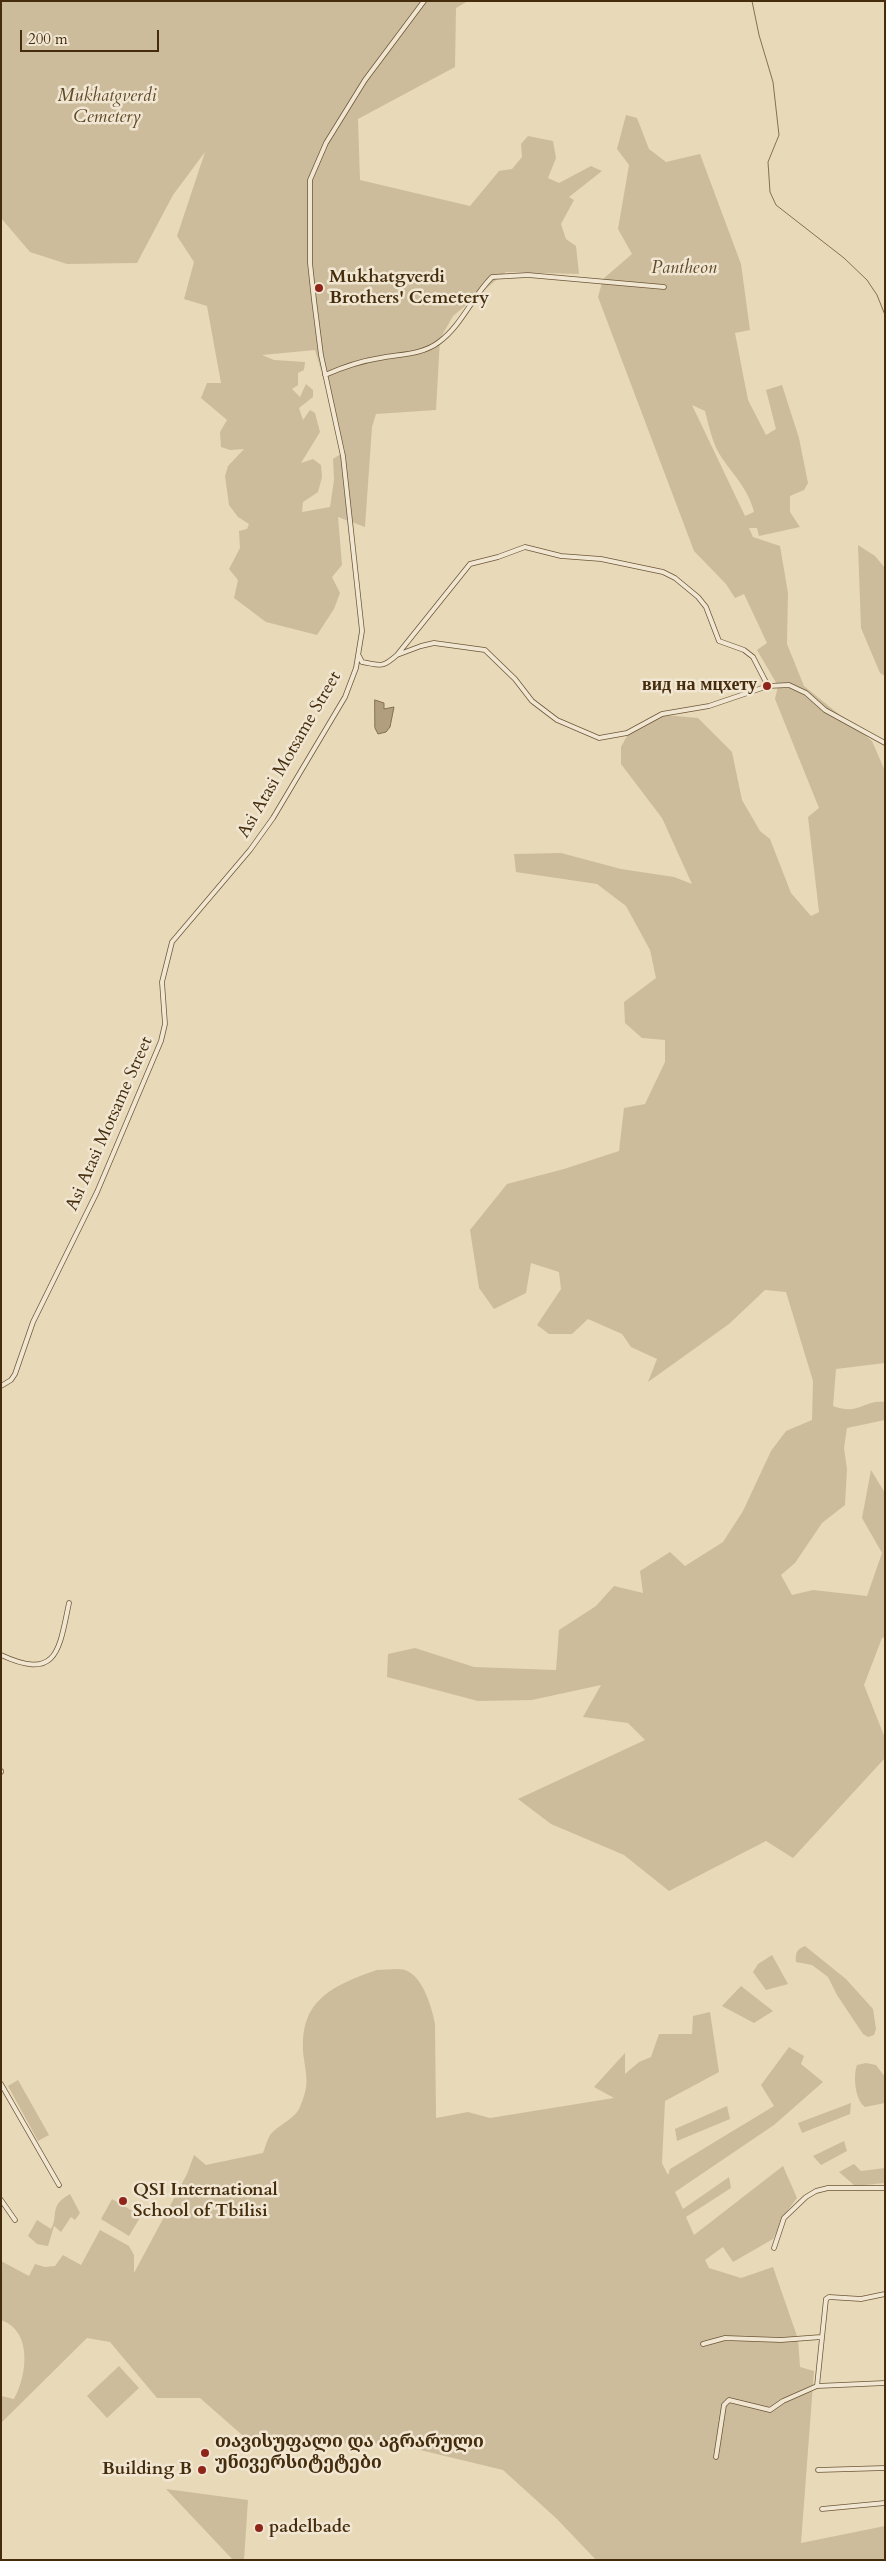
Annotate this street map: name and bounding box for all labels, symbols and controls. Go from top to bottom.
scale bar [22,20,161,52]
text: 200 m [28,29,68,49]
park label: Mukhatgverdi Cemetery [58,86,156,128]
park label: Pantheon [651,258,717,280]
place label: Mukhatgverdi Brothers' Cemetery [329,267,489,310]
marker: Mukhatgverdi Brothers' Cemetery [313,282,325,294]
street label: Asi Atasi Motsame Street [233,668,347,842]
place label: вид на мцхету [642,675,757,697]
marker: вид на мцхету [761,680,773,692]
street label: Asi Atasi Motsame Street [62,1033,158,1215]
place label: QSI International School of Tbilisi [133,2180,278,2222]
marker: QSI International School of Tbilisi [117,2195,129,2207]
place label: თავისუფალი და აგრარული უნივერსიტეტები [215,2432,484,2474]
marker: თავისუფალი და აგრარული უნივერსიტეტები [199,2447,211,2459]
place label: Building B [102,2459,192,2481]
marker: Building B [196,2464,208,2476]
place label: padelbade [269,2517,351,2539]
marker: padelbade [253,2522,265,2534]

